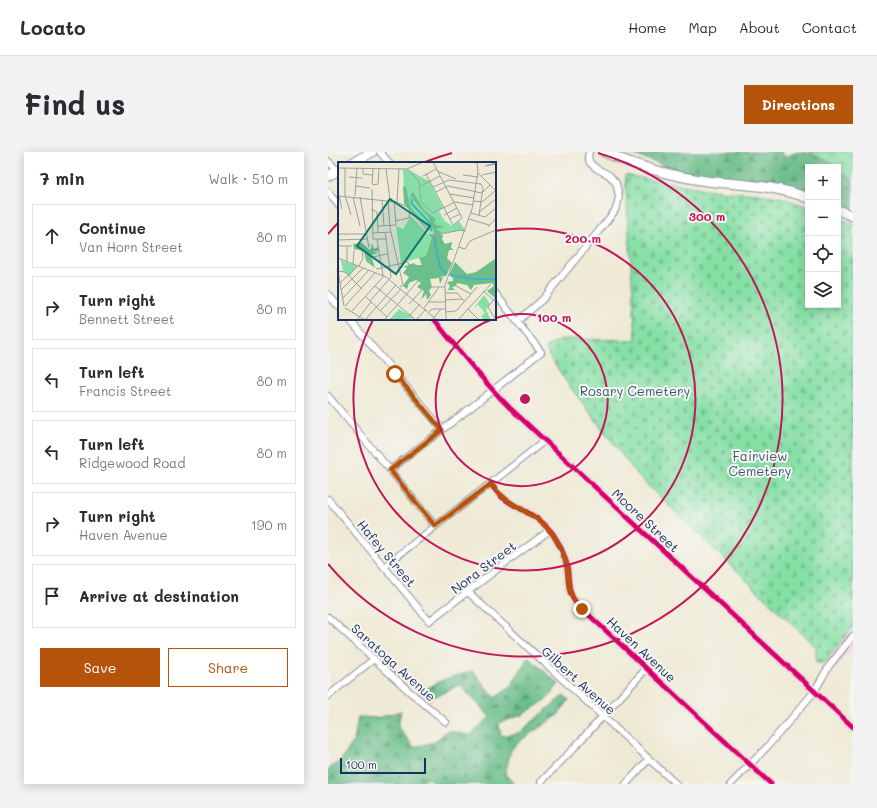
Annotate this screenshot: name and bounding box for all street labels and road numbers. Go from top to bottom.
street label: Moore Street [609,484,683,556]
street label: Hafey Street [354,516,420,590]
street label: Nora Street [447,537,519,597]
street label: Haven Avenue [604,613,680,685]
street label: Saratoga Avenue [348,619,440,705]
street label: Gilbert Avenue [538,642,620,718]

